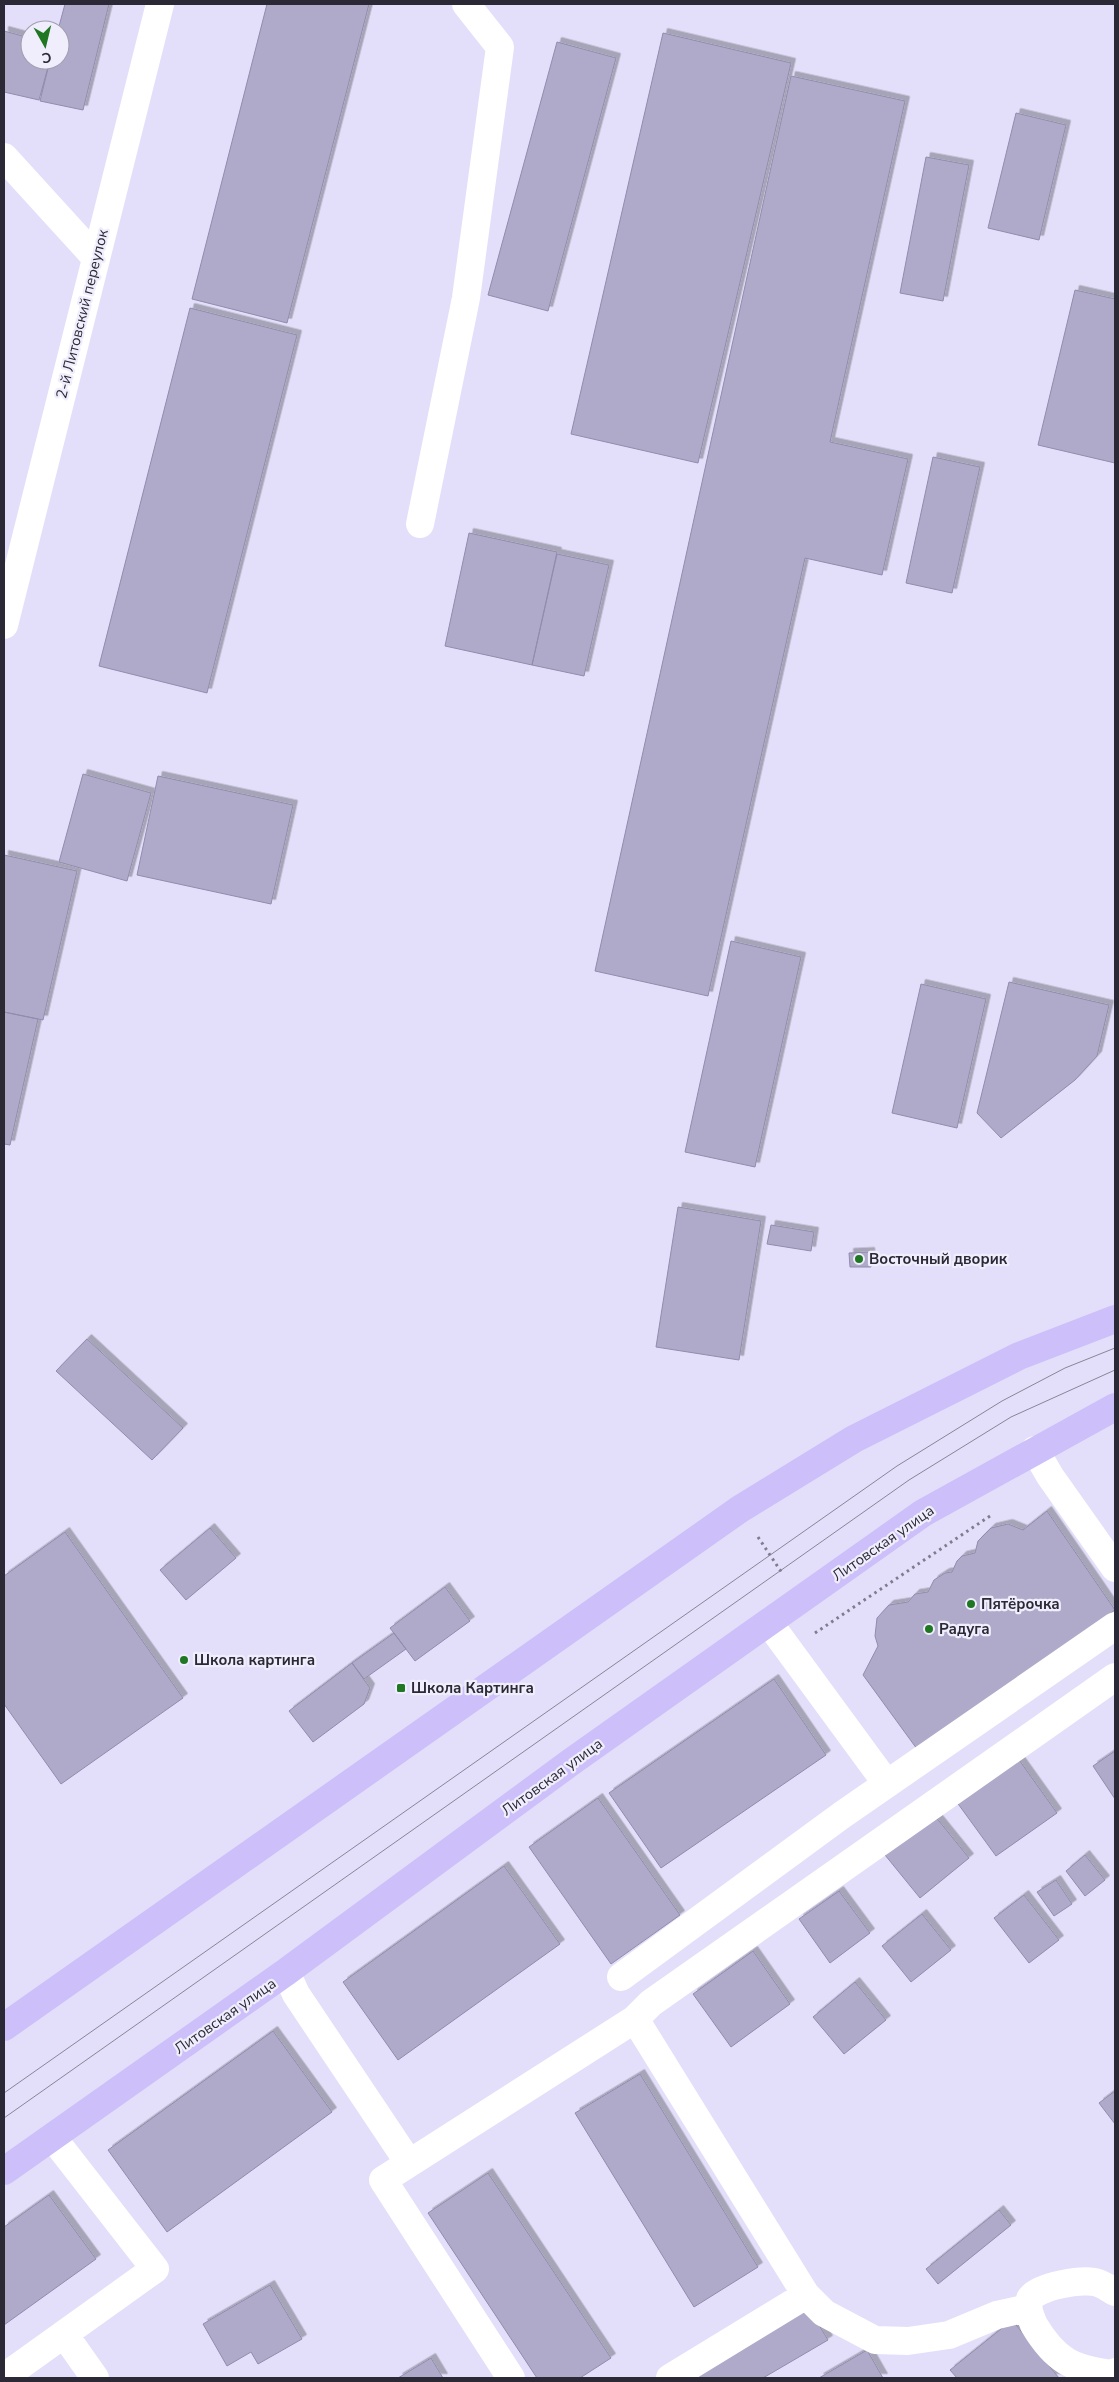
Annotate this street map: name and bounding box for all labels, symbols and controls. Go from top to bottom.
north arrow [20,20,70,70]
text: С [40,47,53,68]
street label: 2-й Литовский переулок [51,227,113,401]
place label: Восточный дворик [869,1249,1008,1269]
marker: Восточный дворик [853,1253,865,1265]
street label: Литовская улица [828,1500,938,1586]
place label: Пятёрочка [981,1594,1060,1614]
marker: Пятёрочка [965,1598,977,1610]
place label: Радуга [939,1619,990,1639]
marker: Радуга [923,1623,935,1635]
place label: Школа картинга [194,1650,315,1670]
marker: Школа картинга [178,1654,190,1666]
place label: Школа Картинга [411,1678,534,1698]
marker: Школа Картинга [395,1682,407,1694]
street label: Литовская улица [498,1734,606,1820]
street label: Литовская улица [170,1973,280,2059]

